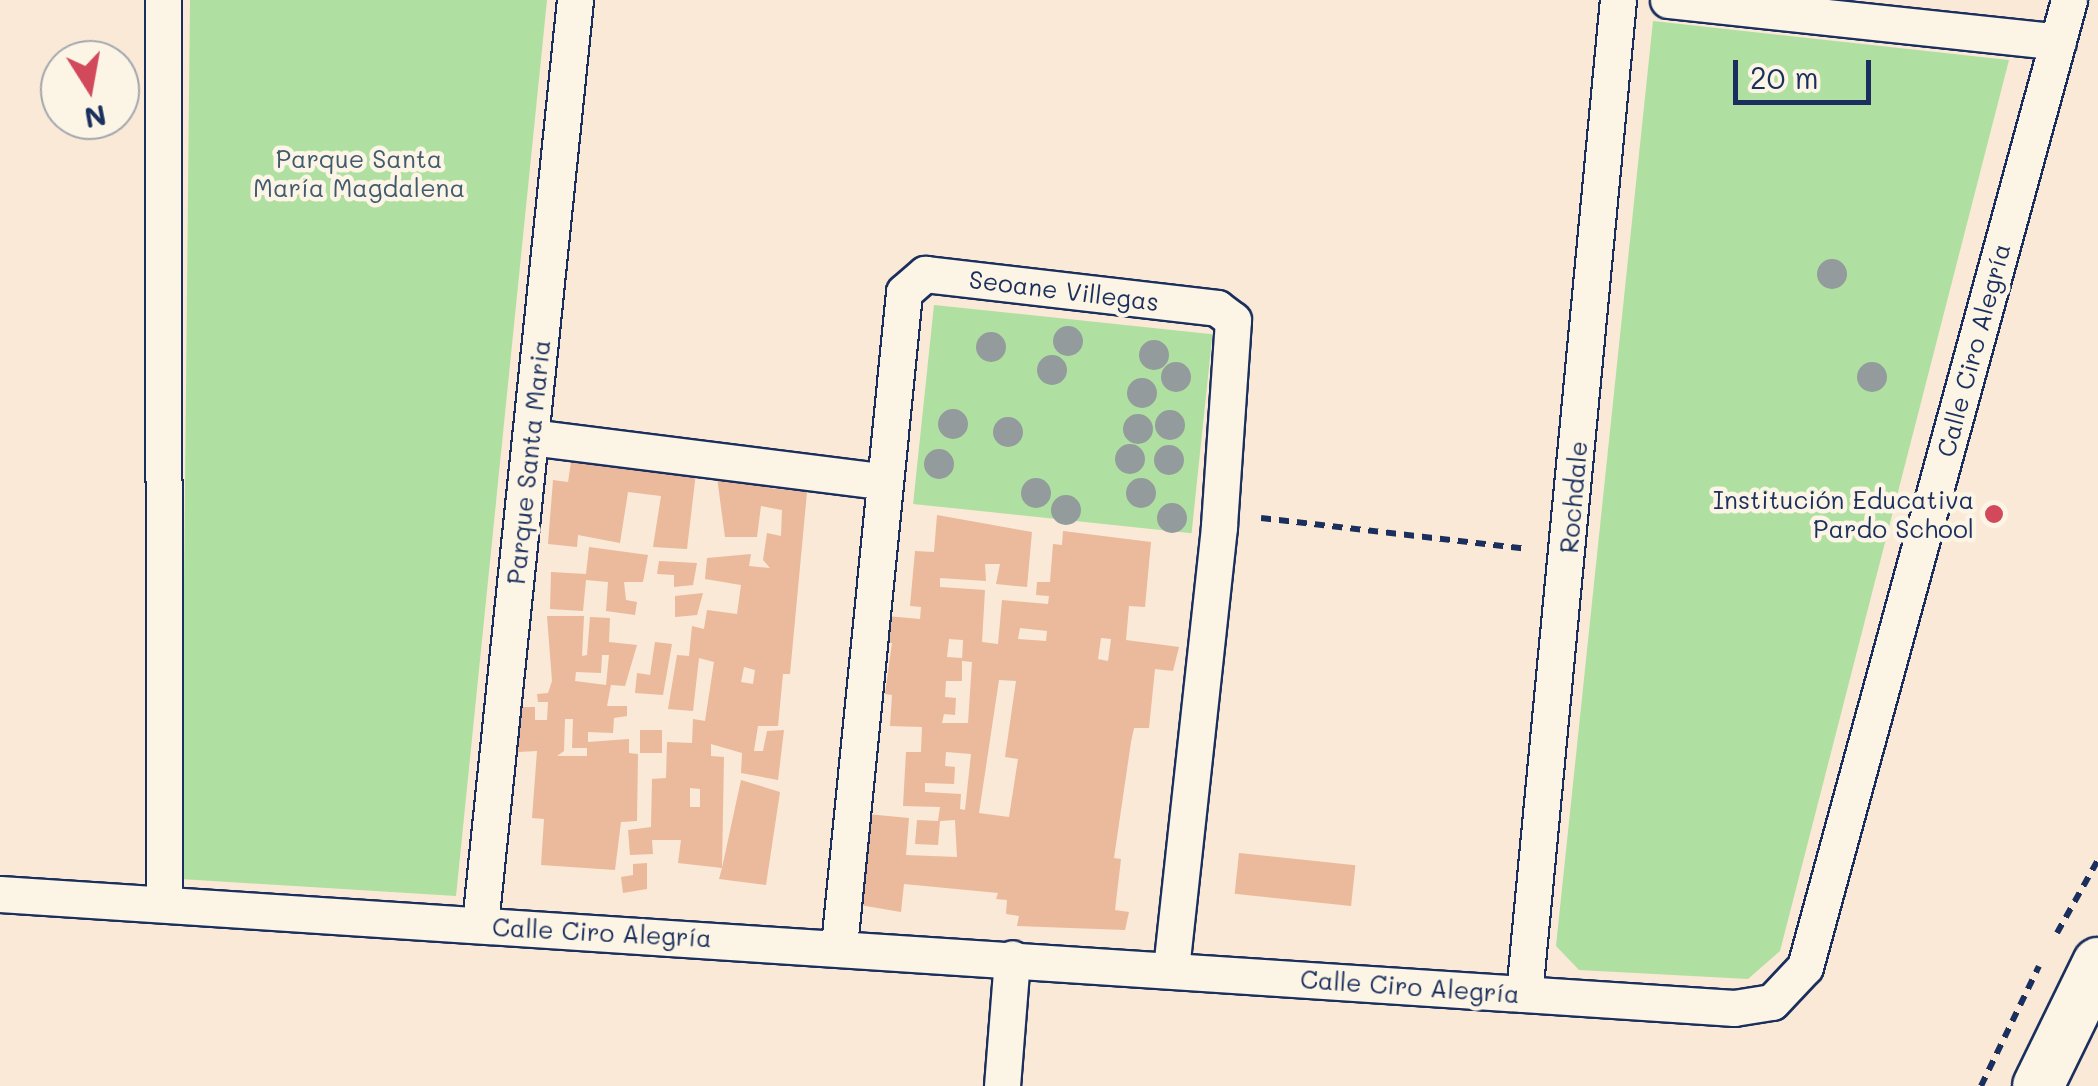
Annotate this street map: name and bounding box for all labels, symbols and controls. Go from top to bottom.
north arrow [40,40,140,140]
scale bar [1738,40,1876,102]
text: 20 m [1750,57,1819,97]
text: N [81,98,109,137]
park label: Parque Santa María Magdalena [253,144,465,203]
street label: Calle Ciro Alegría [1930,240,2016,460]
street label: Seoane Villegas [967,263,1161,317]
street label: Parque Santa Maria [500,338,556,586]
street label: Rochdale [1553,439,1593,555]
place label: Institución Educativa Pardo School [1713,485,1974,544]
marker: Institución Educativa Pardo School [1983,503,2005,525]
street label: Calle Ciro Alegría [491,911,713,953]
street label: Calle Ciro Alegría [1299,963,1521,1009]

